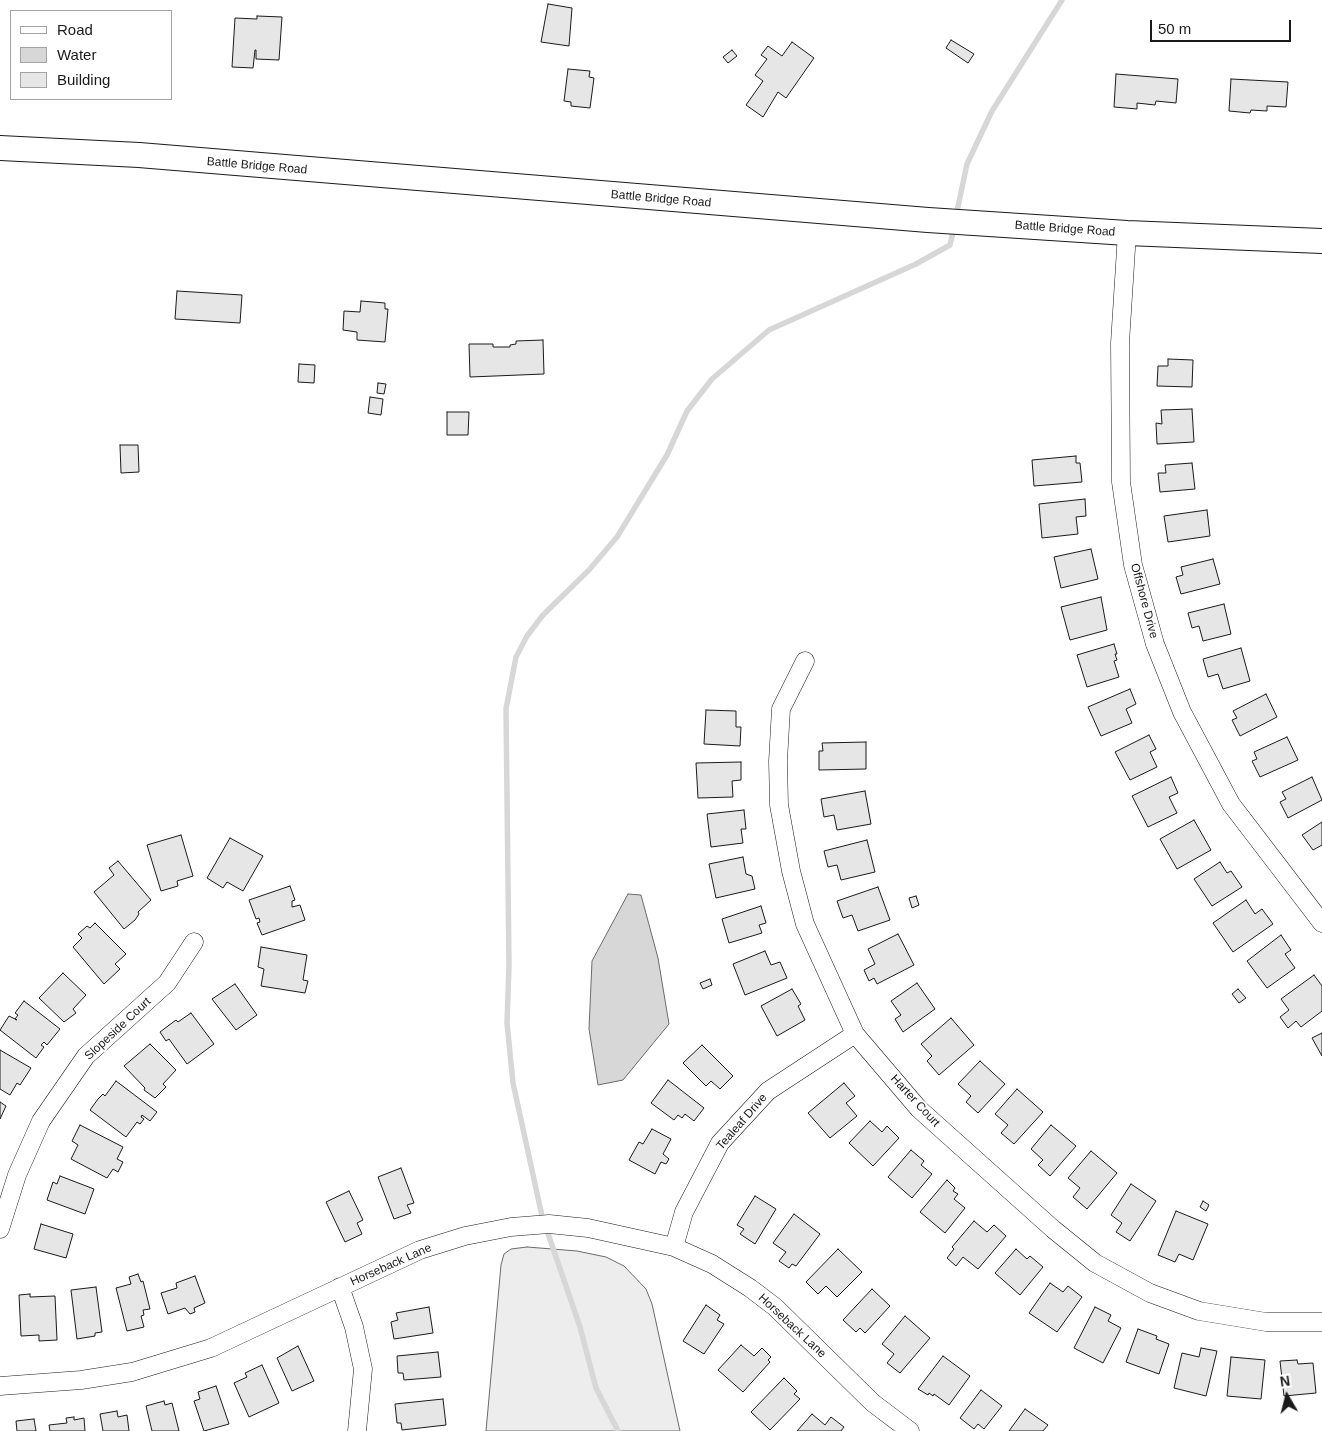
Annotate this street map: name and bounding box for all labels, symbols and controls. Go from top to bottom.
legend [10,10,172,100]
scale bar [1152,10,1293,42]
text: 50 m [1158,20,1191,37]
text: Road [57,21,93,38]
text: Water [57,46,96,63]
text: Building [57,71,110,88]
street label: Battle Bridge Road [206,154,308,178]
street label: Battle Bridge Road [610,187,712,211]
street label: Battle Bridge Road [1014,218,1116,240]
street label: Offshore Drive [1127,562,1161,640]
street label: Slopeside Court [82,995,154,1063]
street label: Harter Court [887,1072,943,1130]
street label: Tealeaf Drive [714,1091,770,1153]
street label: Horseback Lane [348,1241,434,1289]
street label: Horseback Lane [755,1291,829,1361]
north arrow [1262,1371,1312,1421]
text: N [1279,1373,1291,1390]

